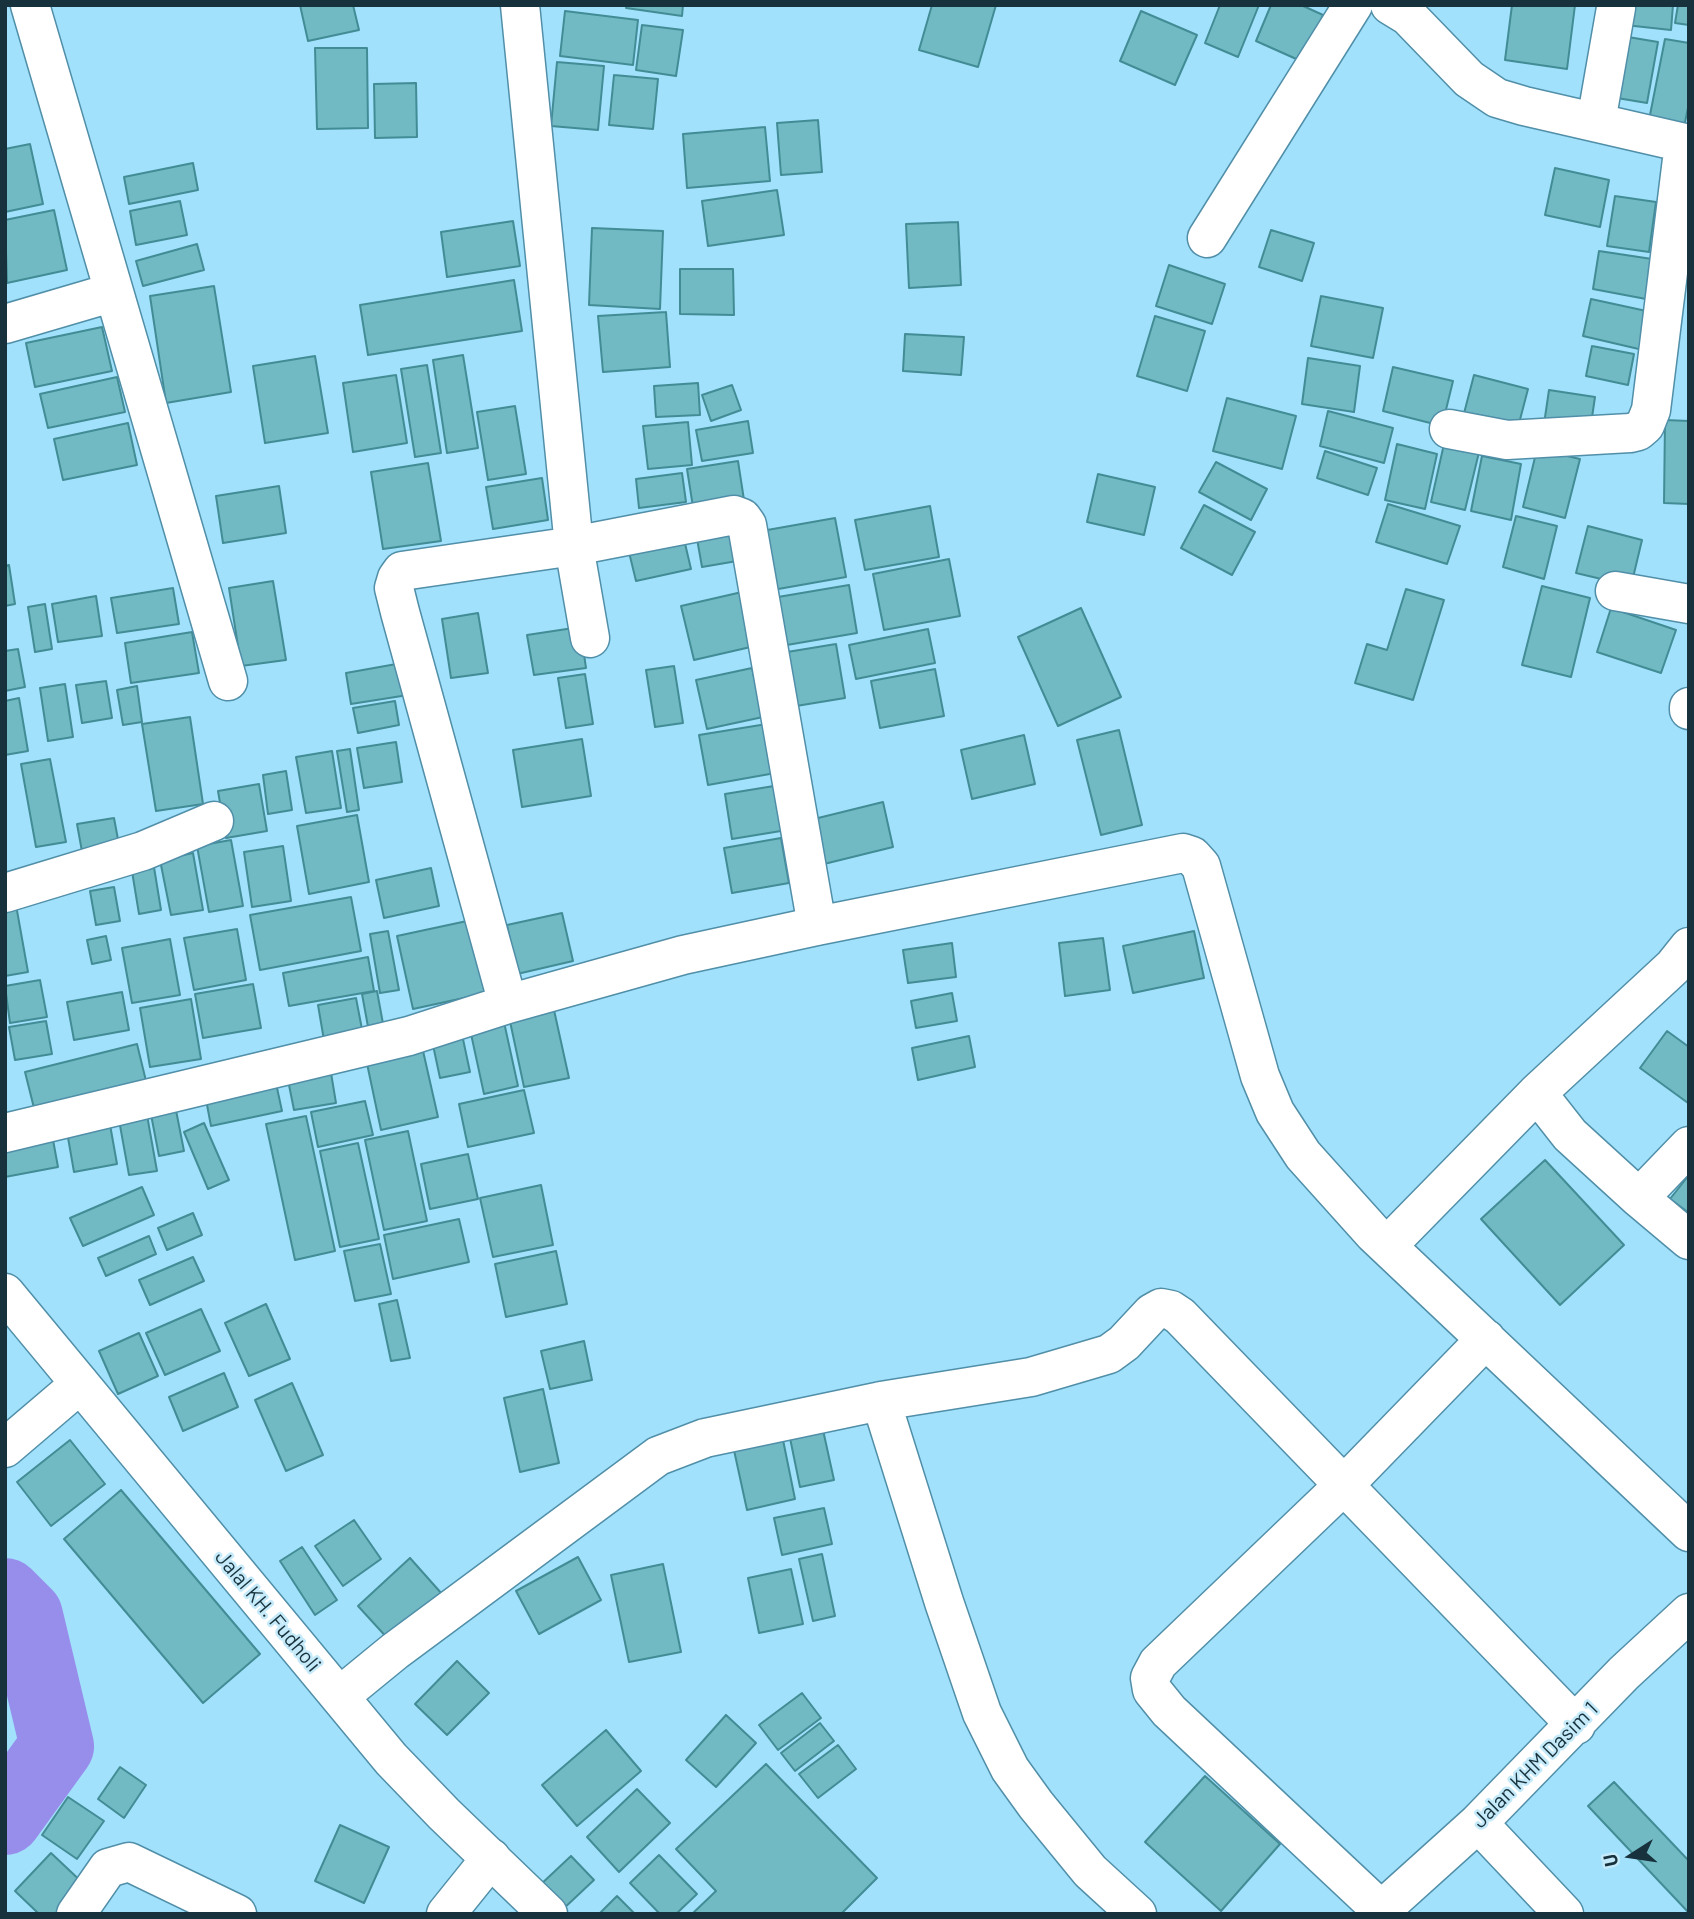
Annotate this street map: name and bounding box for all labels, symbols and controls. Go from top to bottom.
street label: Jalal KH. Fudholi [210,1545,326,1677]
street label: Jalan KHM Dasim 1 [1467,1697,1603,1833]
north arrow [1596,1821,1666,1891]
text: U [1597,1852,1622,1869]

